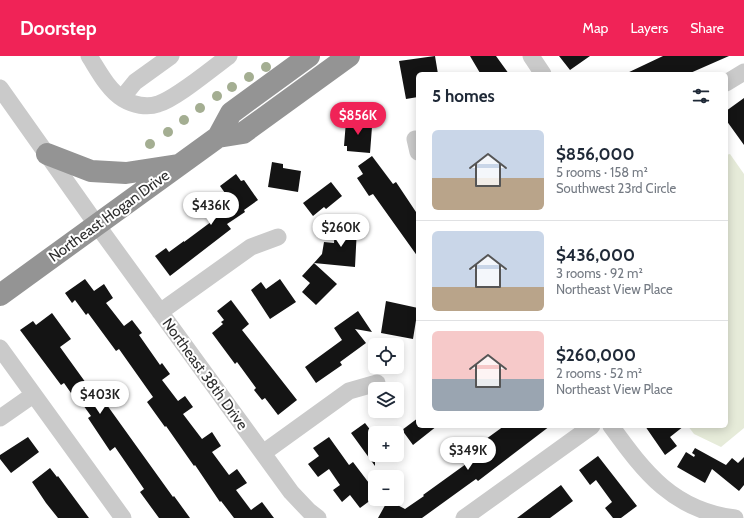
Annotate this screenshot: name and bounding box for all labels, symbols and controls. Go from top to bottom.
text: Doorstep [20,17,97,40]
text: Map [583,19,608,37]
text: Layers [630,19,668,37]
text: Share [690,19,724,37]
icon: filters [690,85,712,107]
text: 5 homes [432,86,495,106]
pin: $856K [330,102,386,136]
text: $856K [339,107,377,123]
text: $856,000 [556,144,635,164]
icon: home [464,146,512,194]
text: 5 rooms · 158 m² [556,164,648,180]
street label: Northeast Hogan Drive [45,166,173,266]
text: Southwest 23rd Circle [556,180,676,196]
pin: $436K [183,192,239,226]
text: $436K [192,197,230,213]
pin: $260K [313,214,369,248]
text: $260K [321,219,361,235]
text: $436,000 [556,245,635,265]
icon: home [464,247,512,295]
text: 3 rooms · 92 m² [556,265,643,281]
text: Northeast View Place [556,281,673,297]
street label: Northeast 38th Drive [158,315,252,434]
map controls [368,338,404,506]
button: locate [368,338,404,374]
text: $260,000 [556,345,636,365]
icon: home [464,347,512,395]
text: 2 rooms · 52 m² [556,365,642,381]
pin: $403K [72,381,128,415]
text: Northeast View Place [556,381,673,397]
button: layers [368,382,404,418]
text: $403K [80,386,120,402]
button: + [368,426,404,462]
pin: $349K [440,437,496,471]
text: $349K [449,442,487,458]
button: − [368,470,404,506]

